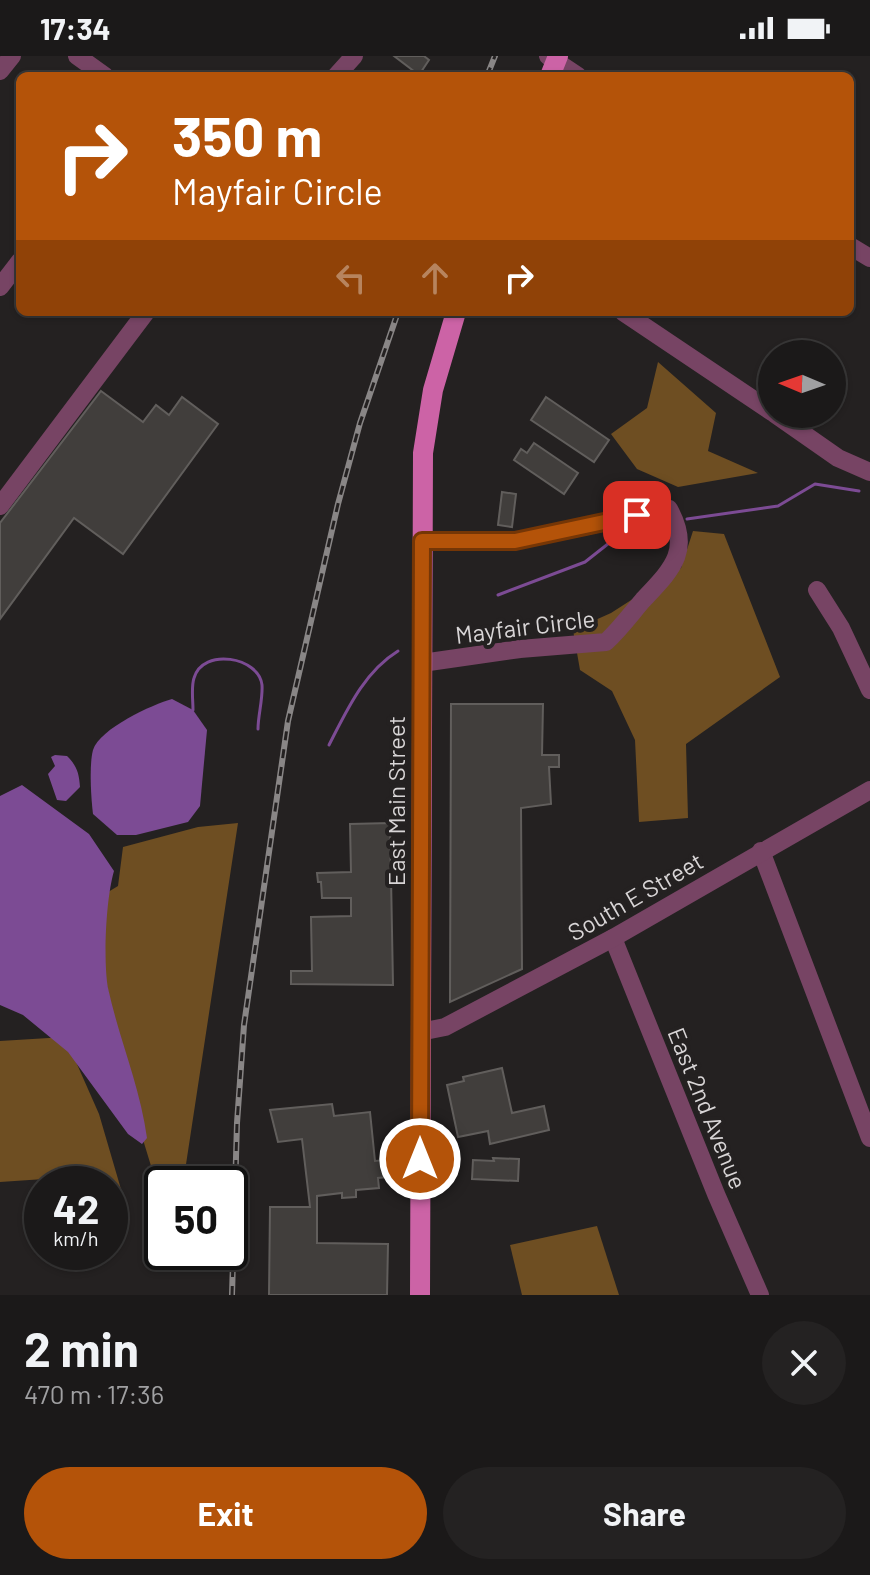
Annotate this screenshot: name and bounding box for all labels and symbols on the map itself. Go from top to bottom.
north arrow [758,340,846,428]
pin [603,481,671,549]
street label: Mayfair Circle [454,603,596,649]
street label: East Main Street [381,716,410,886]
street label: South E Street [562,846,708,946]
street label: East 2nd Avenue [662,1023,754,1193]
position arrow [378,1117,462,1201]
speed limit sign: 50 [144,1166,248,1270]

